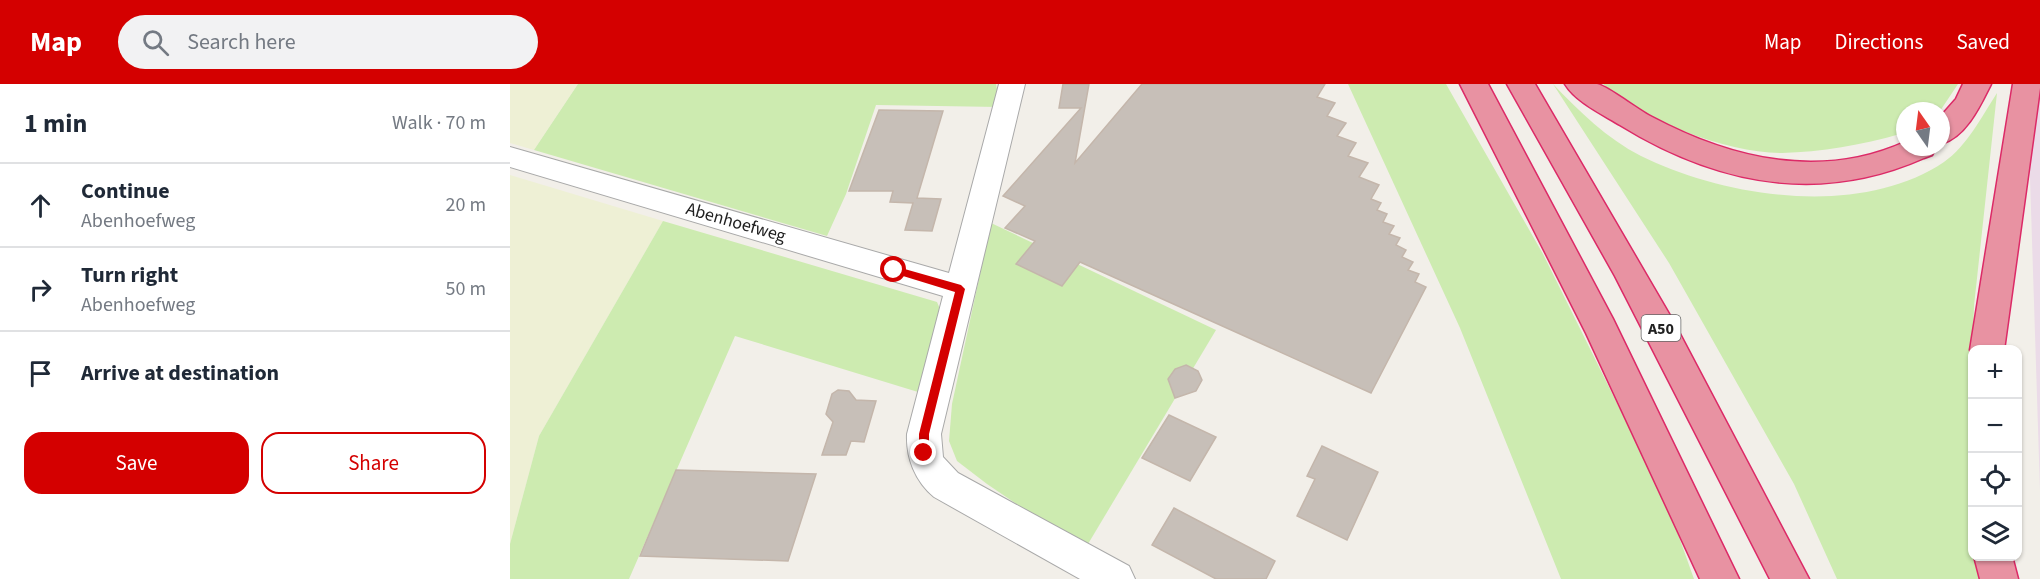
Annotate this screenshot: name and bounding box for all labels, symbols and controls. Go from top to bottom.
search box [118,15,538,69]
text: Map [30,22,82,62]
icon: search [139,26,172,59]
text: Search here [187,26,296,58]
text: Map [1764,27,1802,57]
text: Directions [1835,27,1923,57]
text: Saved [1956,27,2010,57]
north arrow [1896,102,1950,156]
text: 1 min [24,105,87,142]
text: Walk · 70 m [392,109,486,137]
text: Continue [81,175,170,207]
icon: ahead [24,189,57,222]
text: 20 m [446,191,486,219]
street label: Abenhoefweg [683,196,789,249]
text: Abenhoefweg [81,207,195,235]
route start [880,256,906,282]
text: Turn right [81,259,178,291]
icon: right [24,273,57,306]
text: 50 m [446,275,486,303]
text: Abenhoefweg [81,291,195,319]
road number: A50 [1642,315,1680,341]
map controls [1968,345,2022,561]
button: + [1968,345,2022,399]
icon: arrive [24,357,57,390]
text: Arrive at destination [81,357,279,389]
button: − [1968,399,2022,453]
button: Save [24,432,249,494]
button: Share [261,432,486,494]
route end [910,439,936,465]
button: locate [1968,453,2022,507]
button: layers [1968,507,2022,561]

